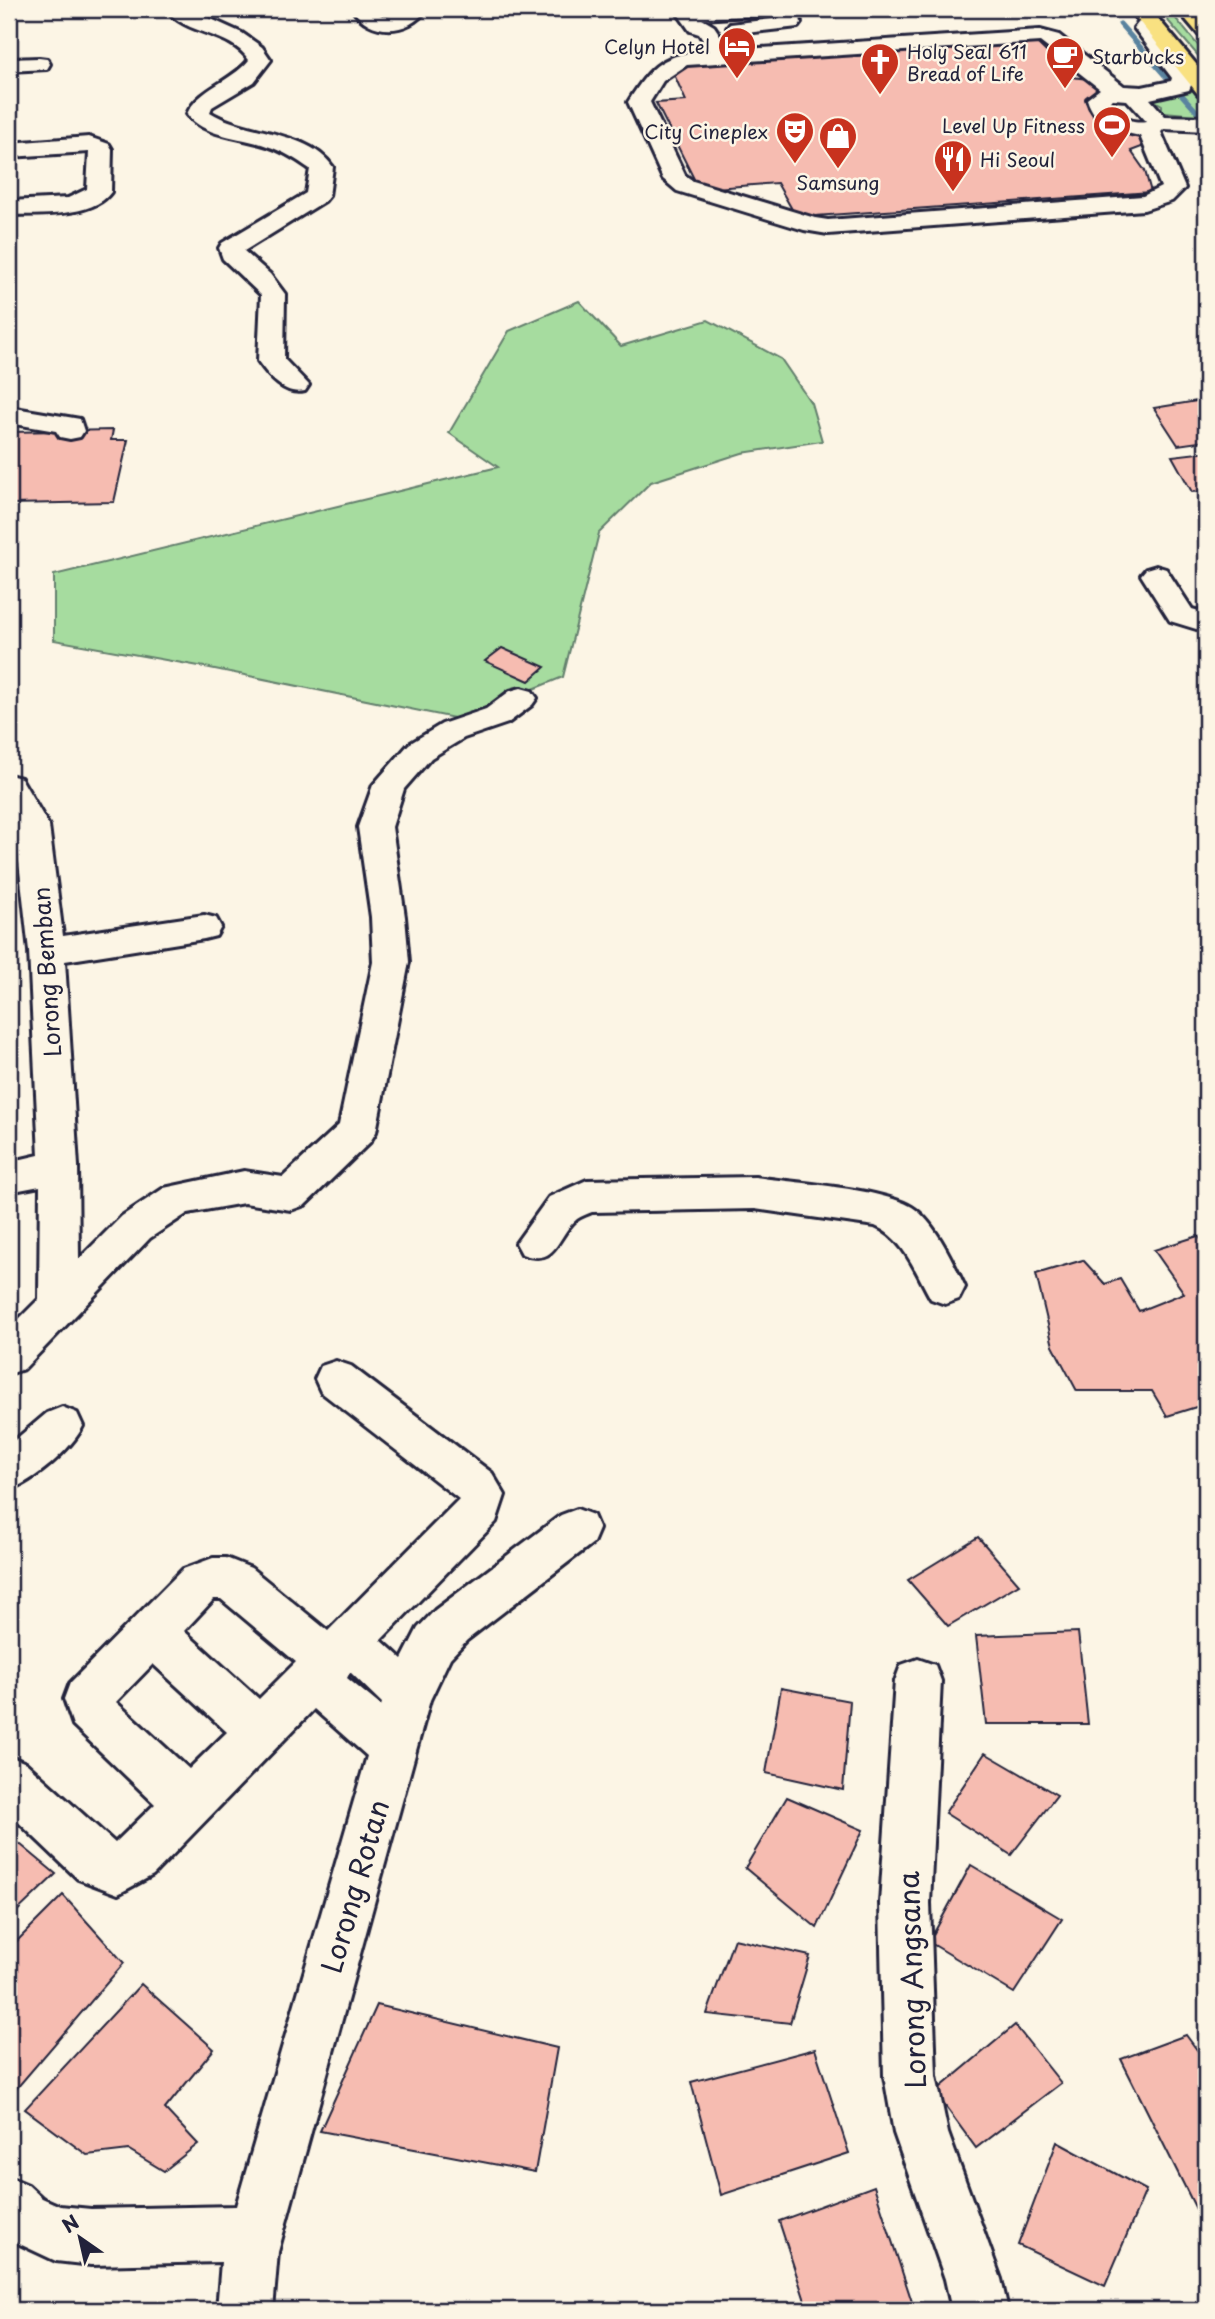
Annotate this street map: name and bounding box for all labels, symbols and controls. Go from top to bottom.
hotel icon: Celyn Hotel [716,25,758,80]
place label: Celyn Hotel [604,32,710,60]
cafe icon: Starbucks [1044,35,1086,90]
place label: Holy Seal 611 Bread of Life [907,37,1027,87]
church icon: Holy Seal 611 Bread of Life [859,41,901,96]
place label: Starbucks [1092,42,1184,70]
sports icon: Level Up Fitness [1091,104,1133,159]
theatre icon: City Cineplex [774,110,816,165]
place label: Level Up Fitness [942,111,1085,139]
shop icon: Samsung [817,115,859,170]
place label: City Cineplex [644,117,768,145]
restaurant icon: Hi Seoul [932,138,974,193]
place label: Hi Seoul [980,145,1055,173]
place label: Samsung [796,168,880,196]
street label: Lorong Bemban [23,886,69,1058]
street label: Lorong Rotan [309,1794,399,1978]
street label: Lorong Angsana [886,1870,936,2089]
north arrow [46,2204,116,2274]
text: N [56,2207,84,2239]

